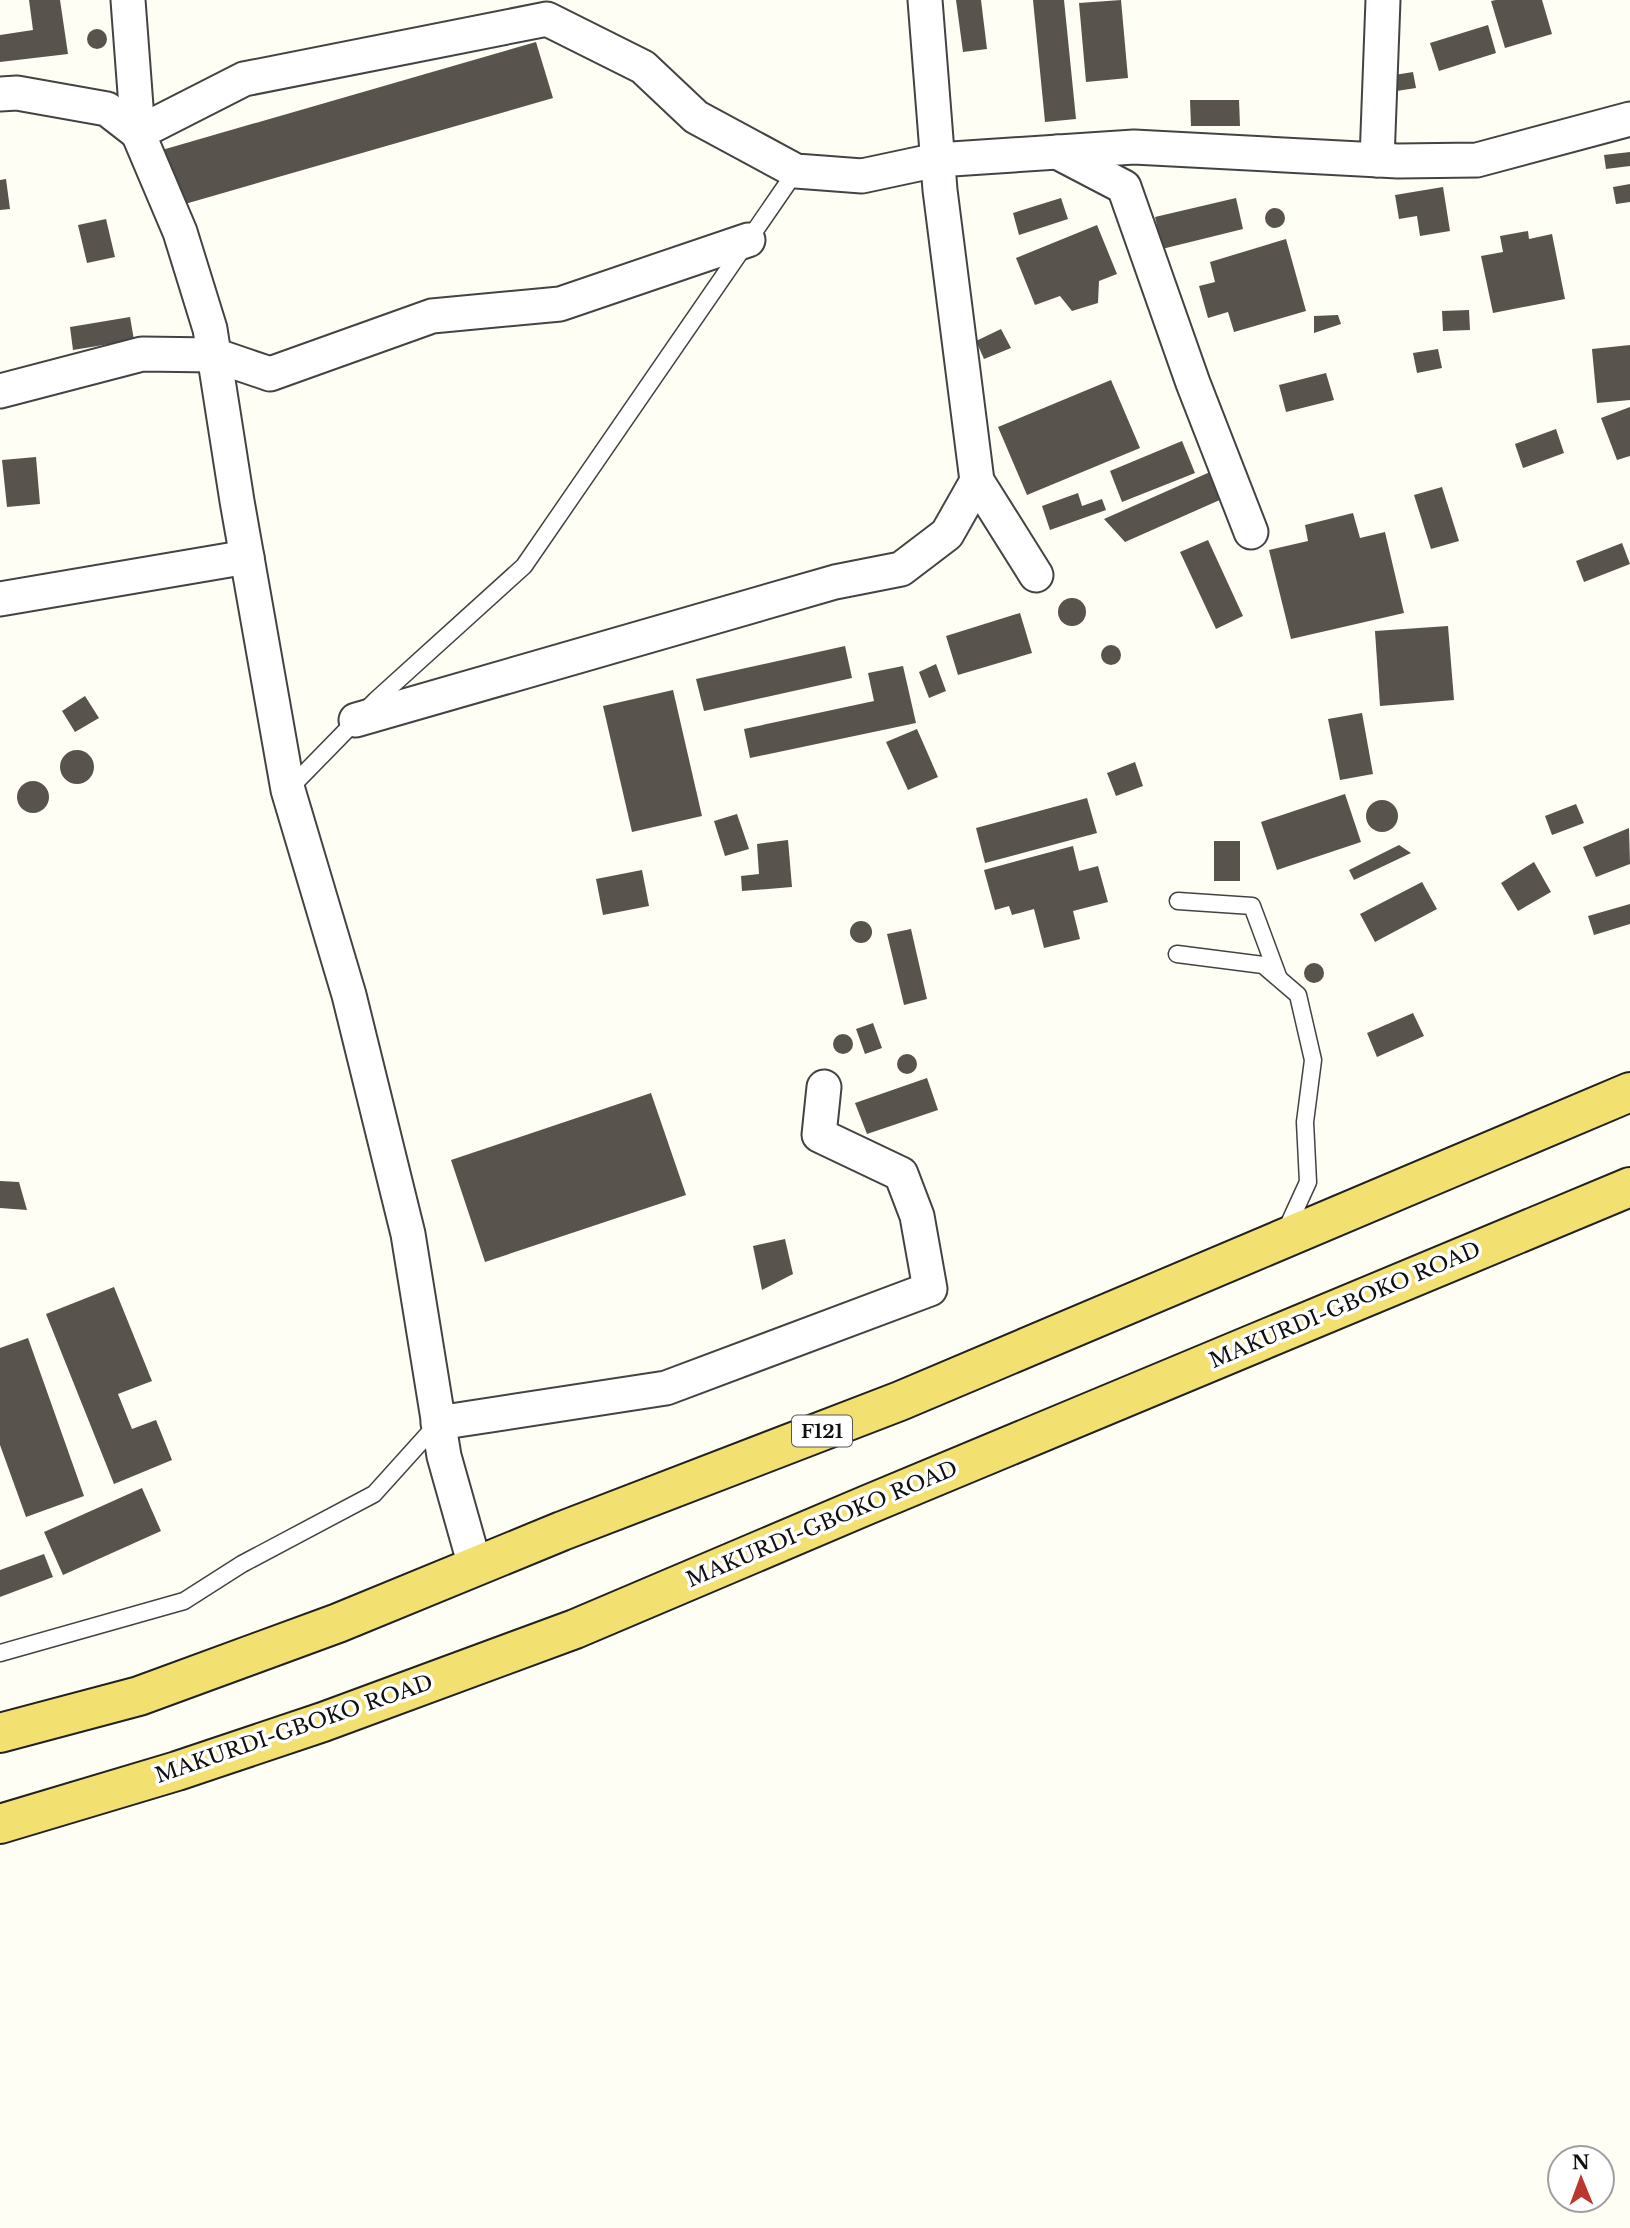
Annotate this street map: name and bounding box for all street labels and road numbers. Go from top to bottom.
street label: MAKURDI-GBOKO ROAD [1205,1236,1485,1374]
road number: F121 [792,1415,852,1446]
street label: MAKURDI-GBOKO ROAD [682,1455,962,1593]
street label: MAKURDI-GBOKO ROAD [152,1669,436,1789]

